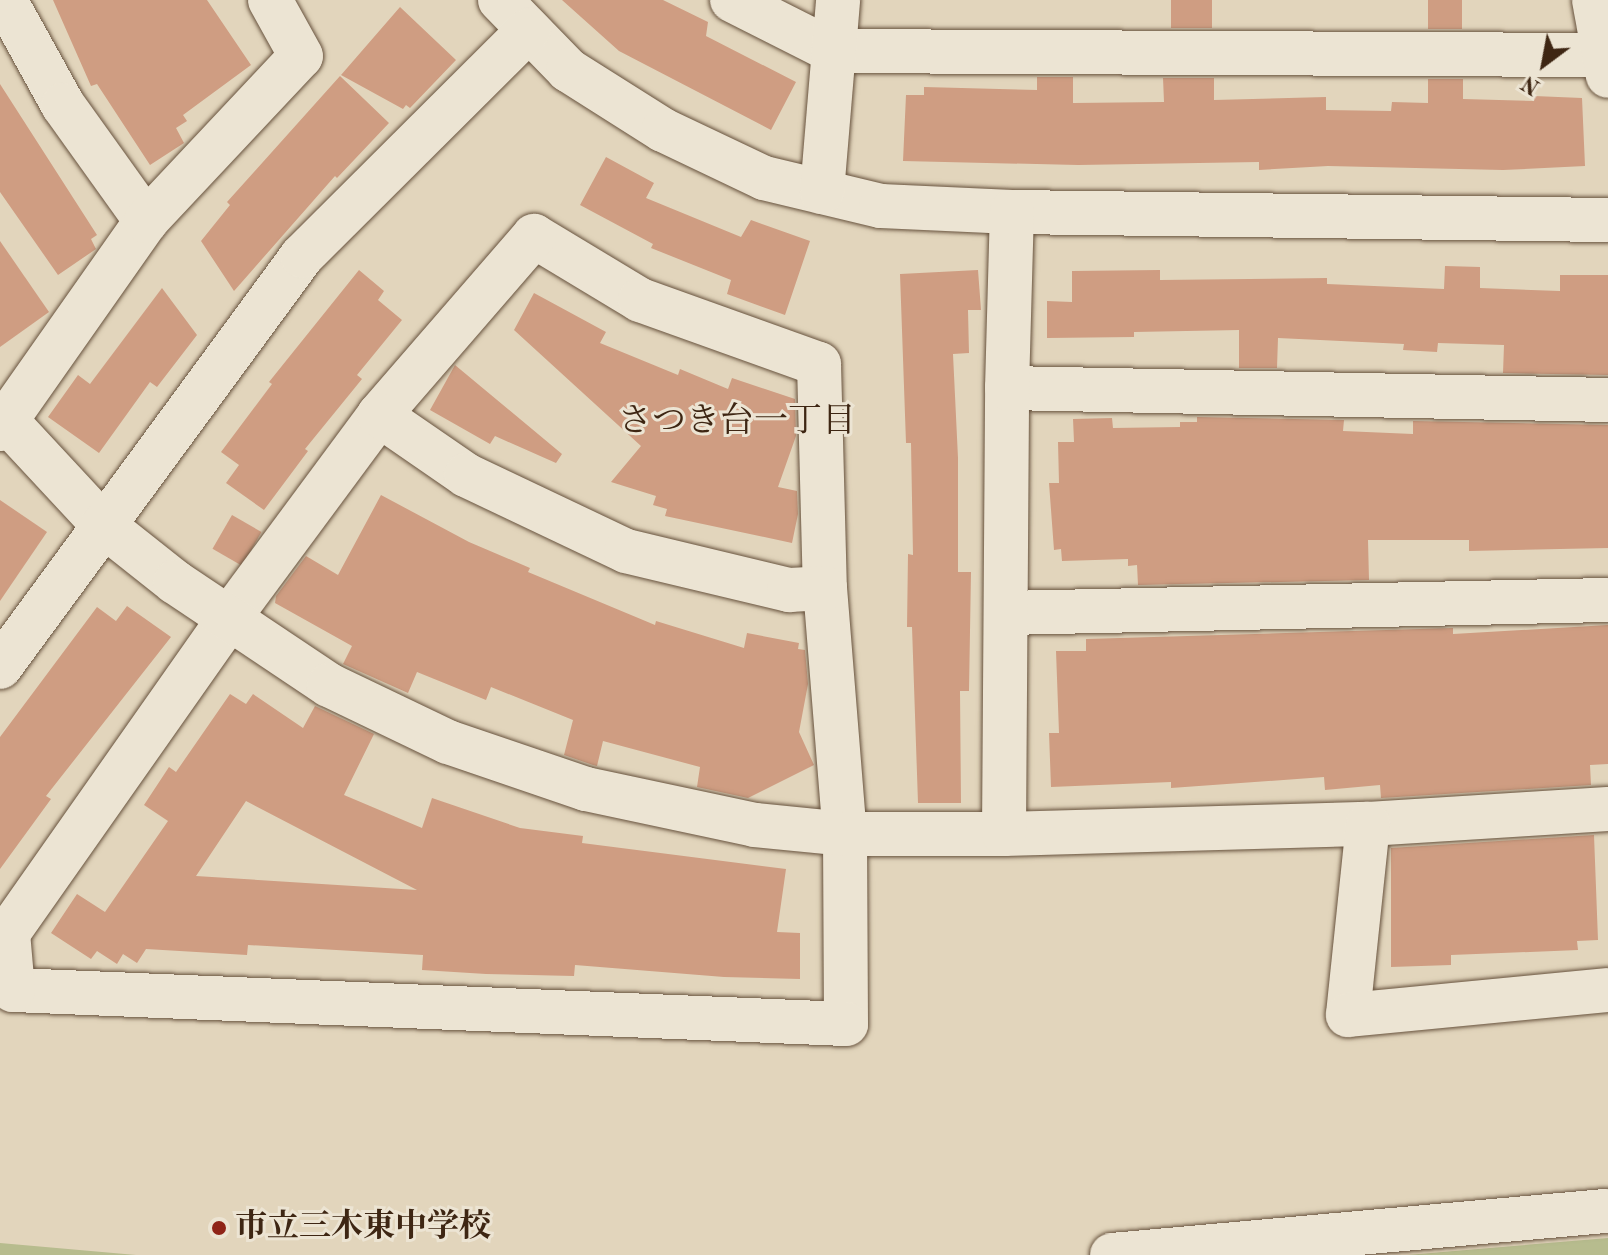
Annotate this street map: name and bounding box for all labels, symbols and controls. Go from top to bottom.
north arrow [1504,24,1584,104]
text: N [1518,71,1544,98]
district label: さつき台一丁目 [618,403,856,443]
place label: 市立三木東中学校 [235,1209,491,1247]
marker: 市立三木東中学校 [210,1219,228,1237]

